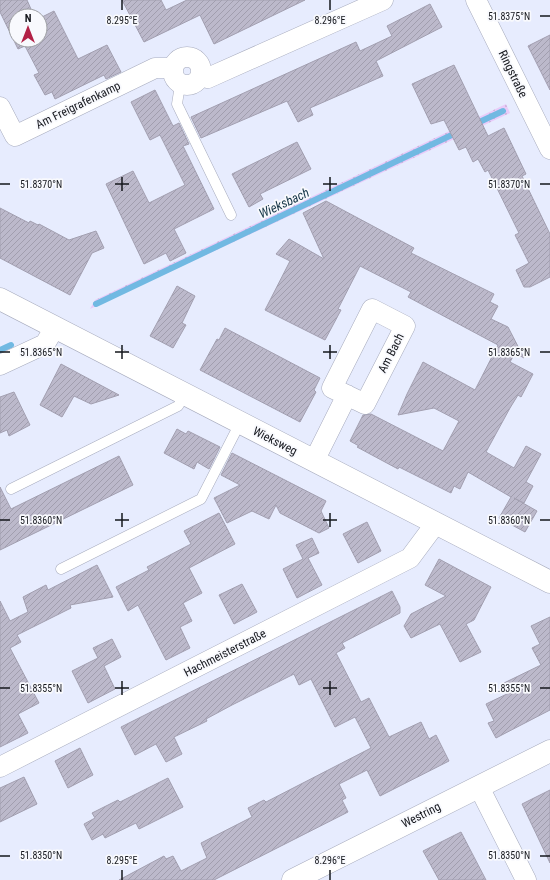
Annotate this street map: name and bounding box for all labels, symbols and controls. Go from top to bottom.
north arrow [8,8,48,48]
text: 51.8375°N [488,11,530,22]
text: N [25,12,32,25]
text: 8.295°E [106,15,138,26]
text: 8.296°E [314,15,346,26]
street label: Ringstraße [496,48,531,100]
street label: Am Freigrafenkamp [33,78,123,132]
text: 51.8370°N [20,179,62,190]
text: 51.8370°N [488,179,530,190]
water label: Wieksbach [256,185,312,221]
street label: Am Bach [375,331,407,375]
text: 51.8365°N [20,347,62,358]
text: 51.8365°N [488,347,530,358]
street label: Wieksweg [251,424,300,458]
text: 51.8360°N [20,515,62,526]
text: 51.8360°N [488,515,530,526]
street label: Hachmeisterstraße [182,626,269,680]
text: 51.8355°N [20,683,62,694]
text: 51.8355°N [488,683,530,694]
street label: Westring [399,799,443,831]
text: 51.8350°N [20,850,62,861]
text: 51.8350°N [488,850,530,861]
text: 8.295°E [106,855,138,866]
text: 8.296°E [314,855,346,866]

